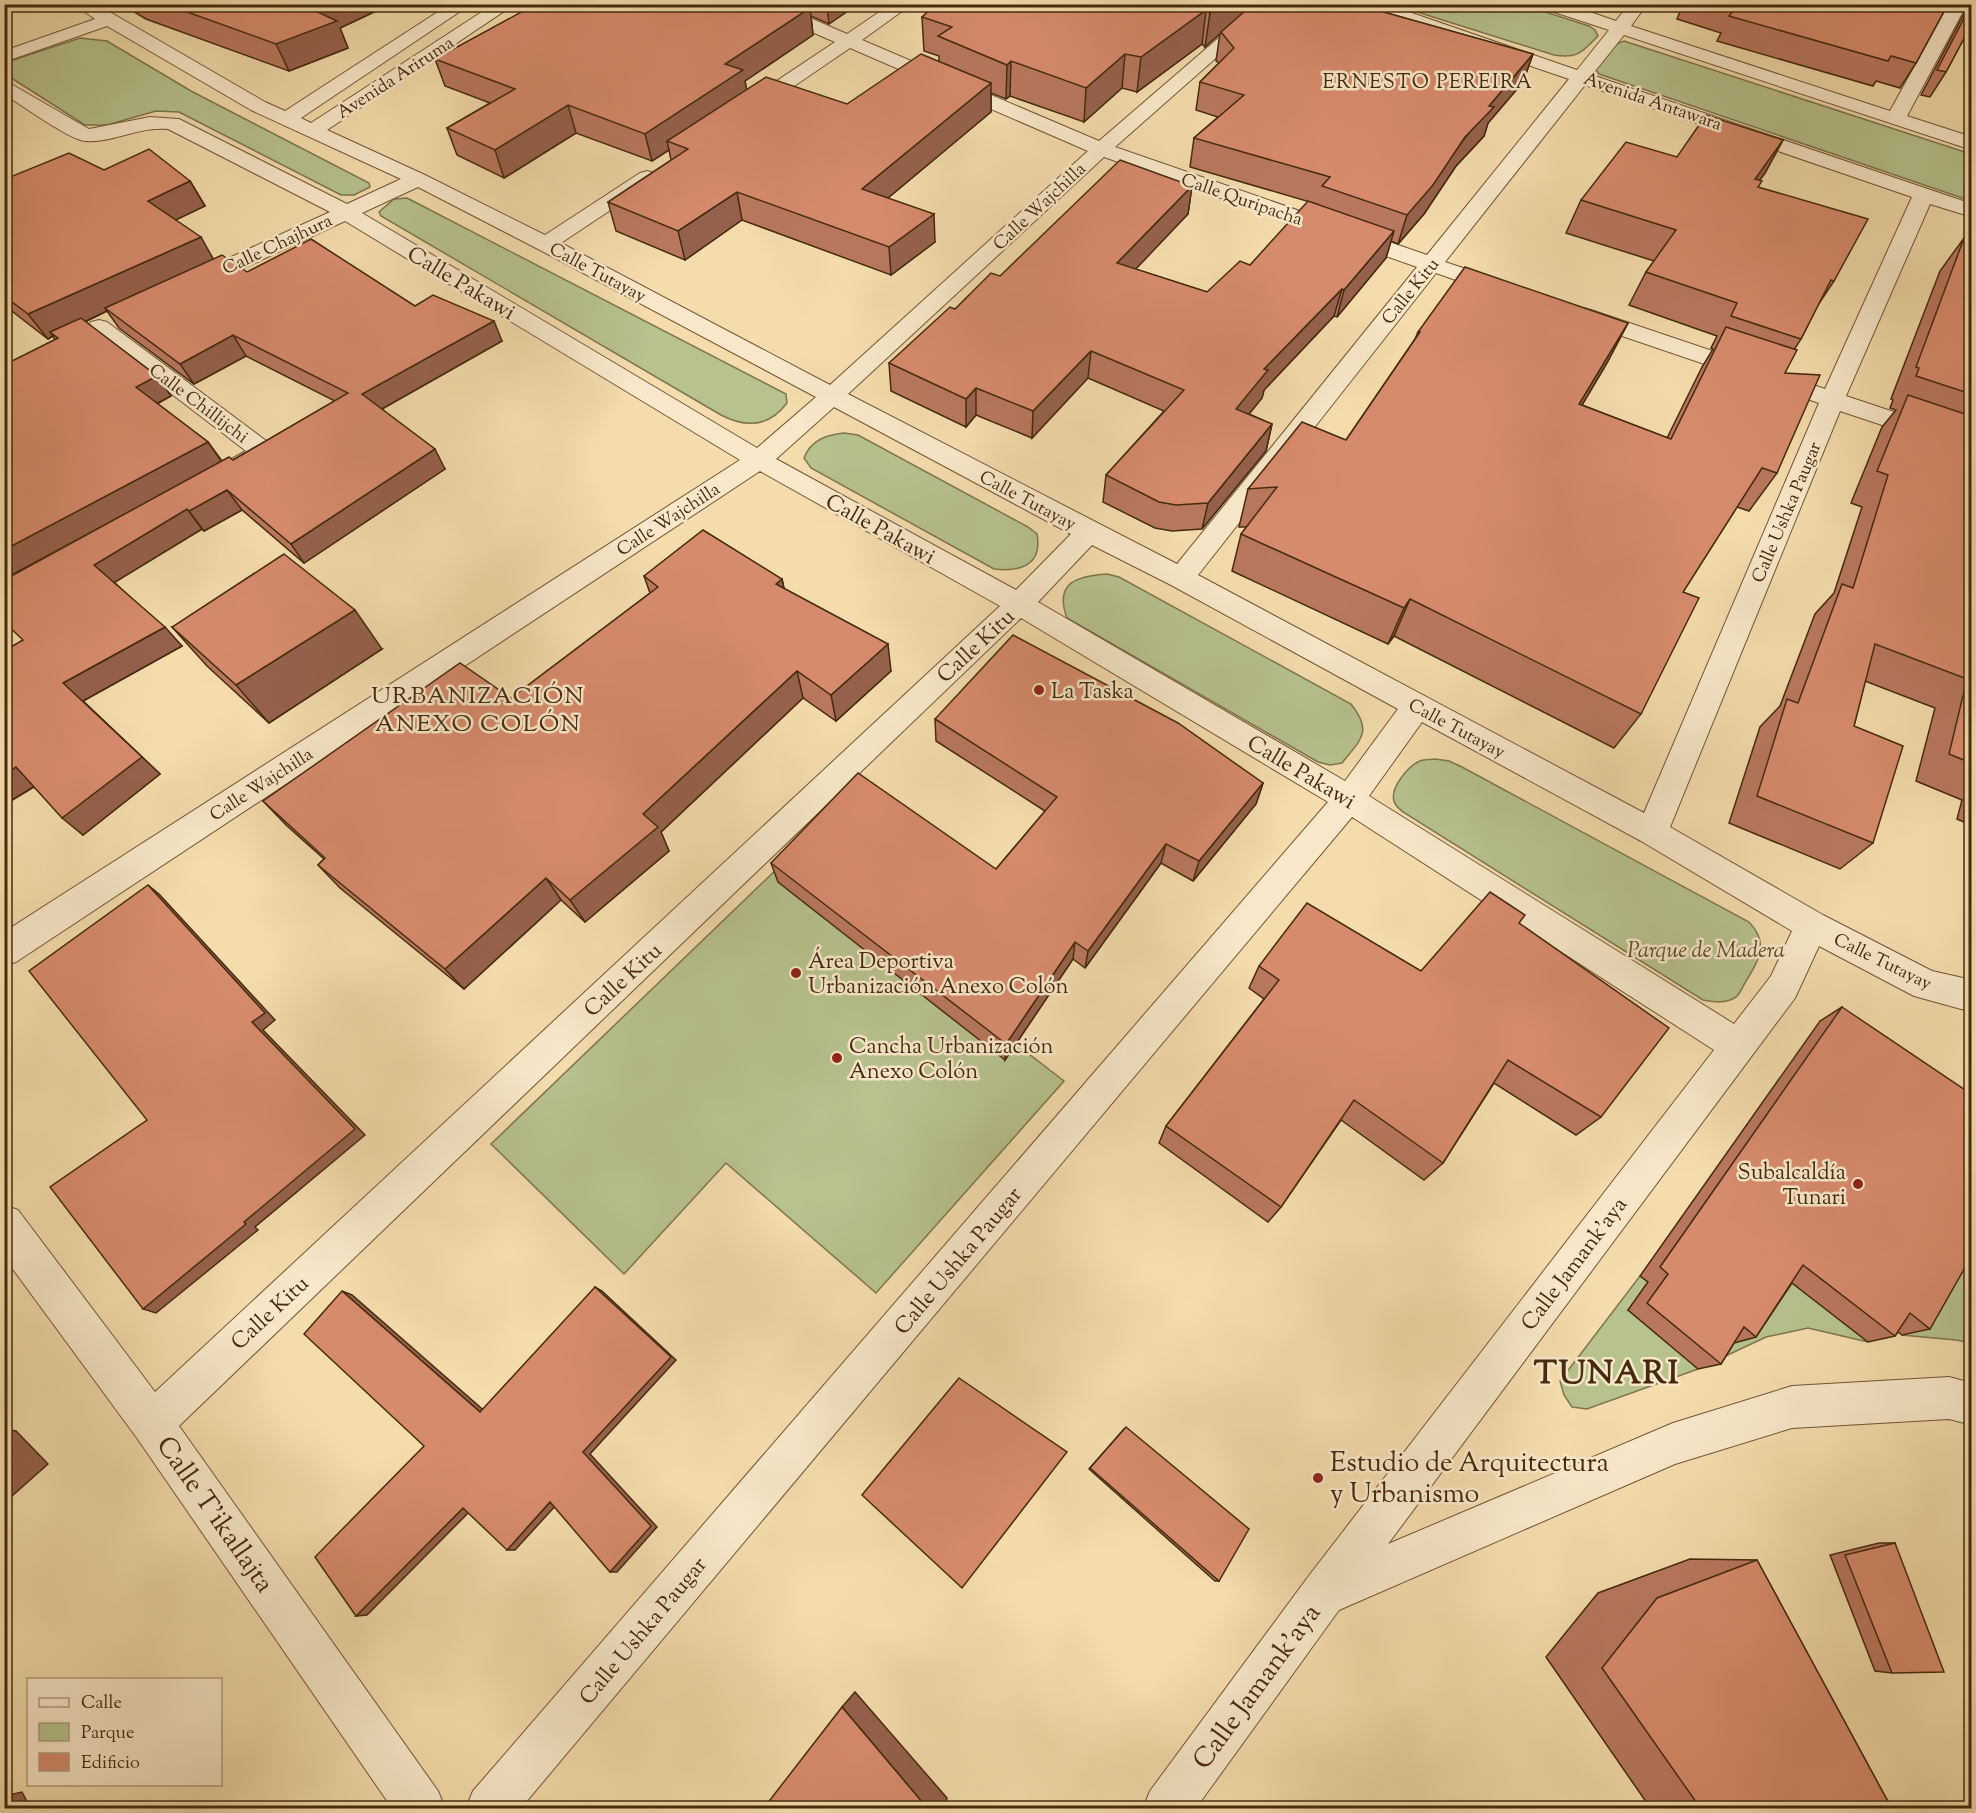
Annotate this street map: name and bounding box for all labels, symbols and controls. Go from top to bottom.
street label: Avenida Ariruma [332,31,460,126]
street label: Avenida Antawara [1580,67,1725,139]
district label: ERNESTO PEREIRA [1322,69,1534,98]
street label: Calle Wajchilla [988,157,1093,257]
street label: Calle Quripacha [1177,168,1306,234]
street label: Calle Chajhura [219,209,337,283]
street label: Calle Tutayay [544,237,650,310]
street label: Calle Pakawi [400,240,521,330]
street label: Calle Kitu [1377,253,1447,331]
street label: Calle Chillijchi [143,358,253,451]
street label: Calle Ushka Paugar [1746,438,1829,587]
street label: Calle Tutayay [974,465,1080,538]
street label: Calle Wajchilla [612,477,726,564]
street label: Calle Pakawi [819,487,940,574]
street label: Calle Kitu [931,602,1024,692]
place label: La Taska [1051,677,1134,709]
district label: URBANIZACIÓN ANEXO COLÓN [371,680,585,742]
marker: La Taska [1032,683,1046,697]
street label: Calle Tutayay [1403,693,1509,766]
street label: Calle Pakawi [1240,729,1361,819]
street label: Calle Wajchilla [205,742,319,829]
street label: Calle Tutayay [1829,928,1936,998]
street label: Calle Kitu [578,936,671,1026]
park label: Parque de Madera [1627,936,1785,968]
place label: Área Deportiva Urbanización Anexo Colón [808,946,1069,1004]
marker: Área Deportiva Urbanización Anexo Colón [789,966,803,980]
place label: Cancha Urbanización Anexo Colón [849,1032,1054,1089]
marker: Cancha Urbanización Anexo Colón [830,1051,844,1065]
place label: Subalcaldía Tunari [1738,1158,1846,1215]
marker: Subalcaldía Tunari [1851,1177,1865,1191]
street label: Calle Ushka Paugar [888,1181,1031,1343]
street label: Calle Jamank'aya [1514,1191,1636,1338]
street label: Calle Kitu [225,1269,318,1359]
district label: TUNARI [1534,1351,1680,1399]
street label: Calle T'ikallajta [145,1429,283,1602]
place label: Estudio de Arquitectura y Urbanismo [1330,1445,1609,1515]
marker: Estudio de Arquitectura y Urbanismo [1311,1471,1325,1485]
street label: Calle Ushka Paugar [573,1551,716,1713]
street label: Calle Jamank'aya [1185,1597,1332,1778]
legend [27,1678,222,1786]
text: Calle [81,1691,122,1717]
text: Parque [81,1721,134,1747]
text: Edificio [81,1751,140,1777]

